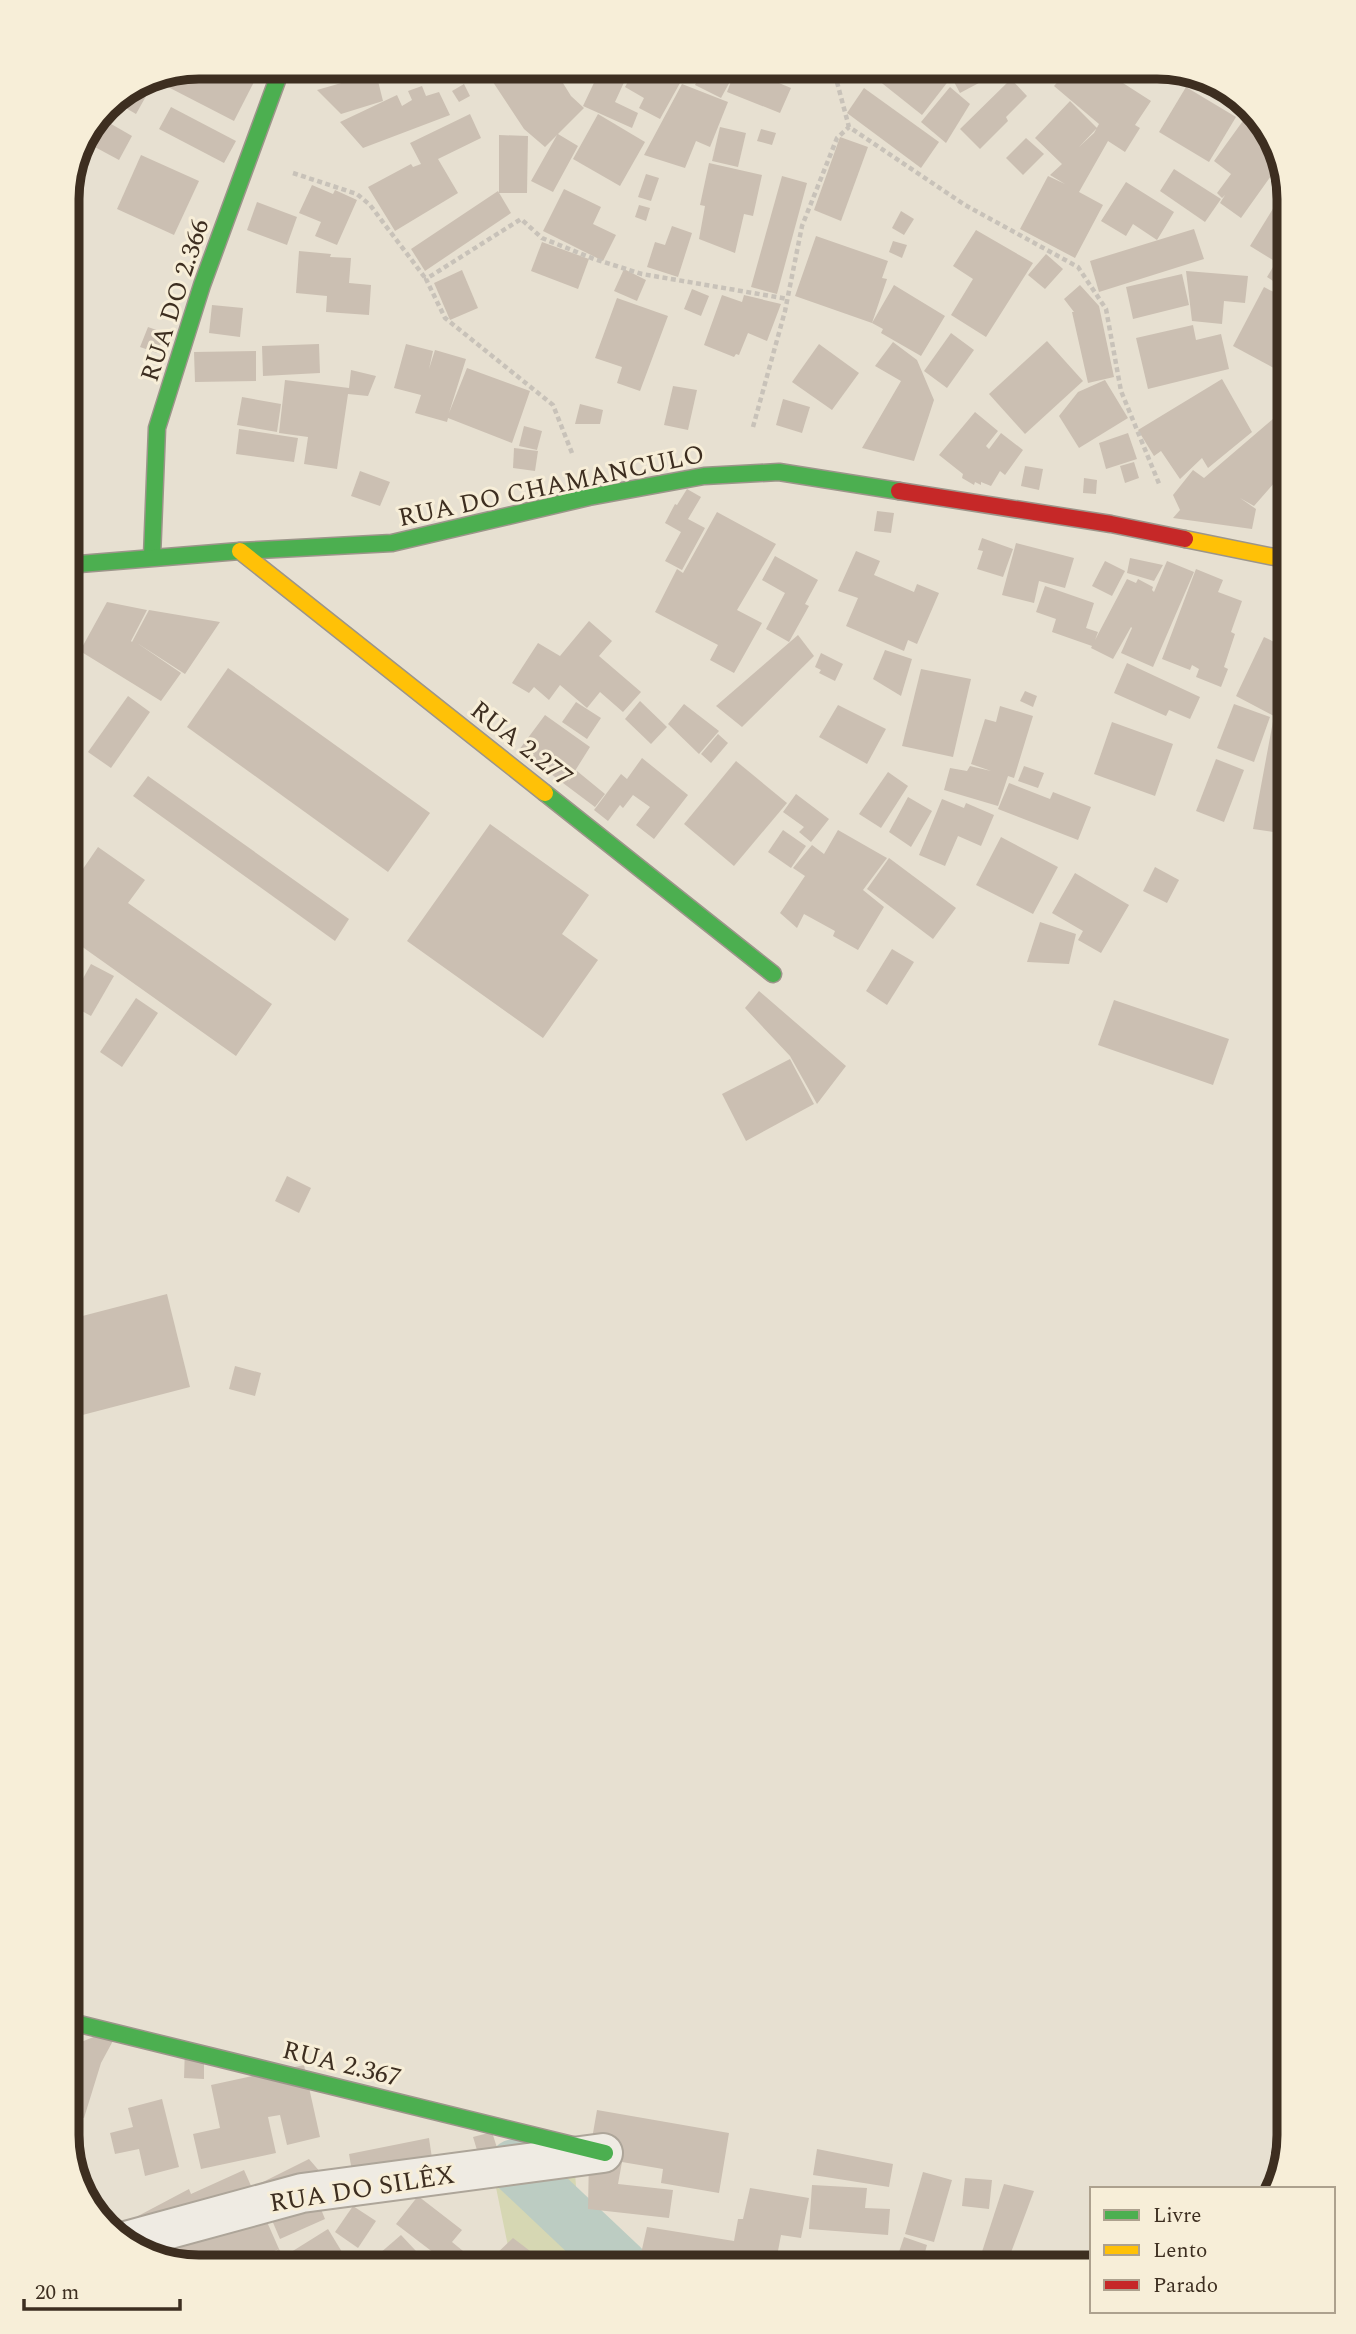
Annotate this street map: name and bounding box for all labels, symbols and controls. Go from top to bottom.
street label: RUA DO 2.366 [130,214,220,387]
street label: RUA DO CHAMANCULO [394,434,708,538]
street label: RUA 2.277 [461,691,581,797]
street label: RUA 2.367 [278,2030,405,2098]
street label: RUA DO SILÊX [267,2155,458,2223]
legend [1090,2187,1335,2313]
text: Livre [1153,2200,1201,2232]
text: Lento [1153,2235,1207,2267]
scale bar [24,2268,180,2312]
text: Parado [1153,2270,1218,2302]
text: 20 m [35,2277,79,2309]

